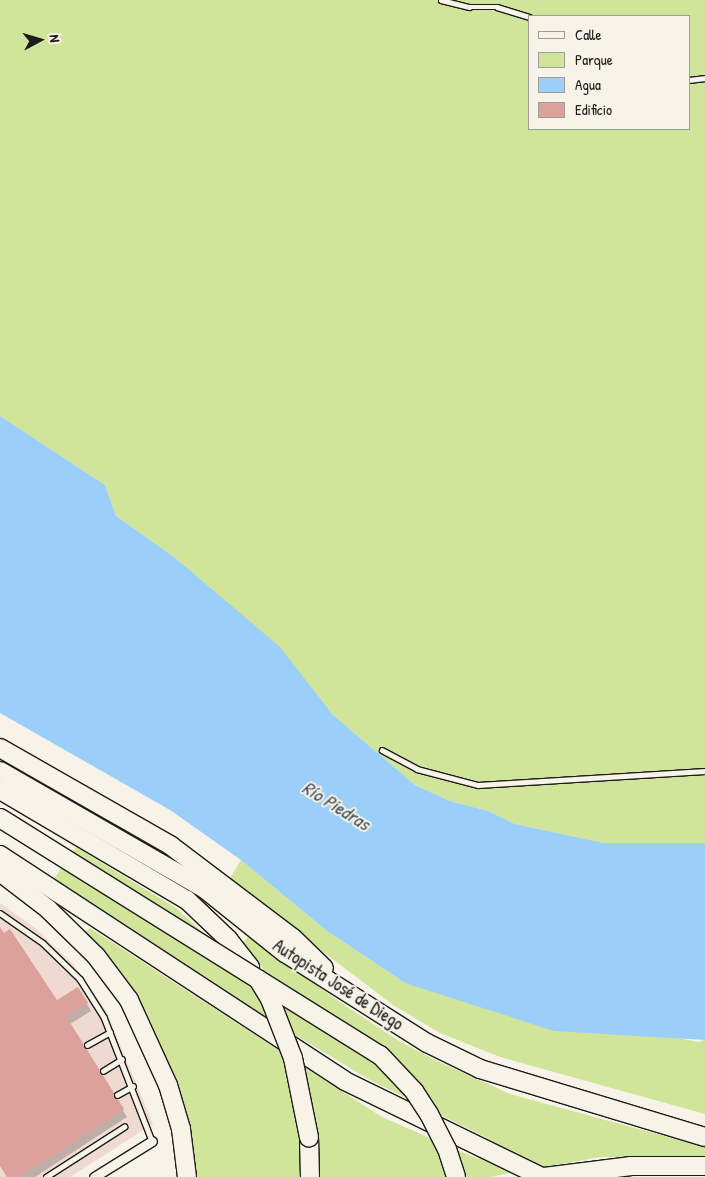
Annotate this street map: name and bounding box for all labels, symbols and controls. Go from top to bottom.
north arrow [15,15,65,65]
legend [528,15,690,130]
text: Calle [575,24,602,45]
text: N [46,34,65,43]
text: Parque [575,49,613,70]
text: Agua [575,74,601,95]
text: Edificio [575,99,612,120]
water label: Río Piedras [298,776,374,836]
street label: Autopista José de Diego [269,935,407,1035]

